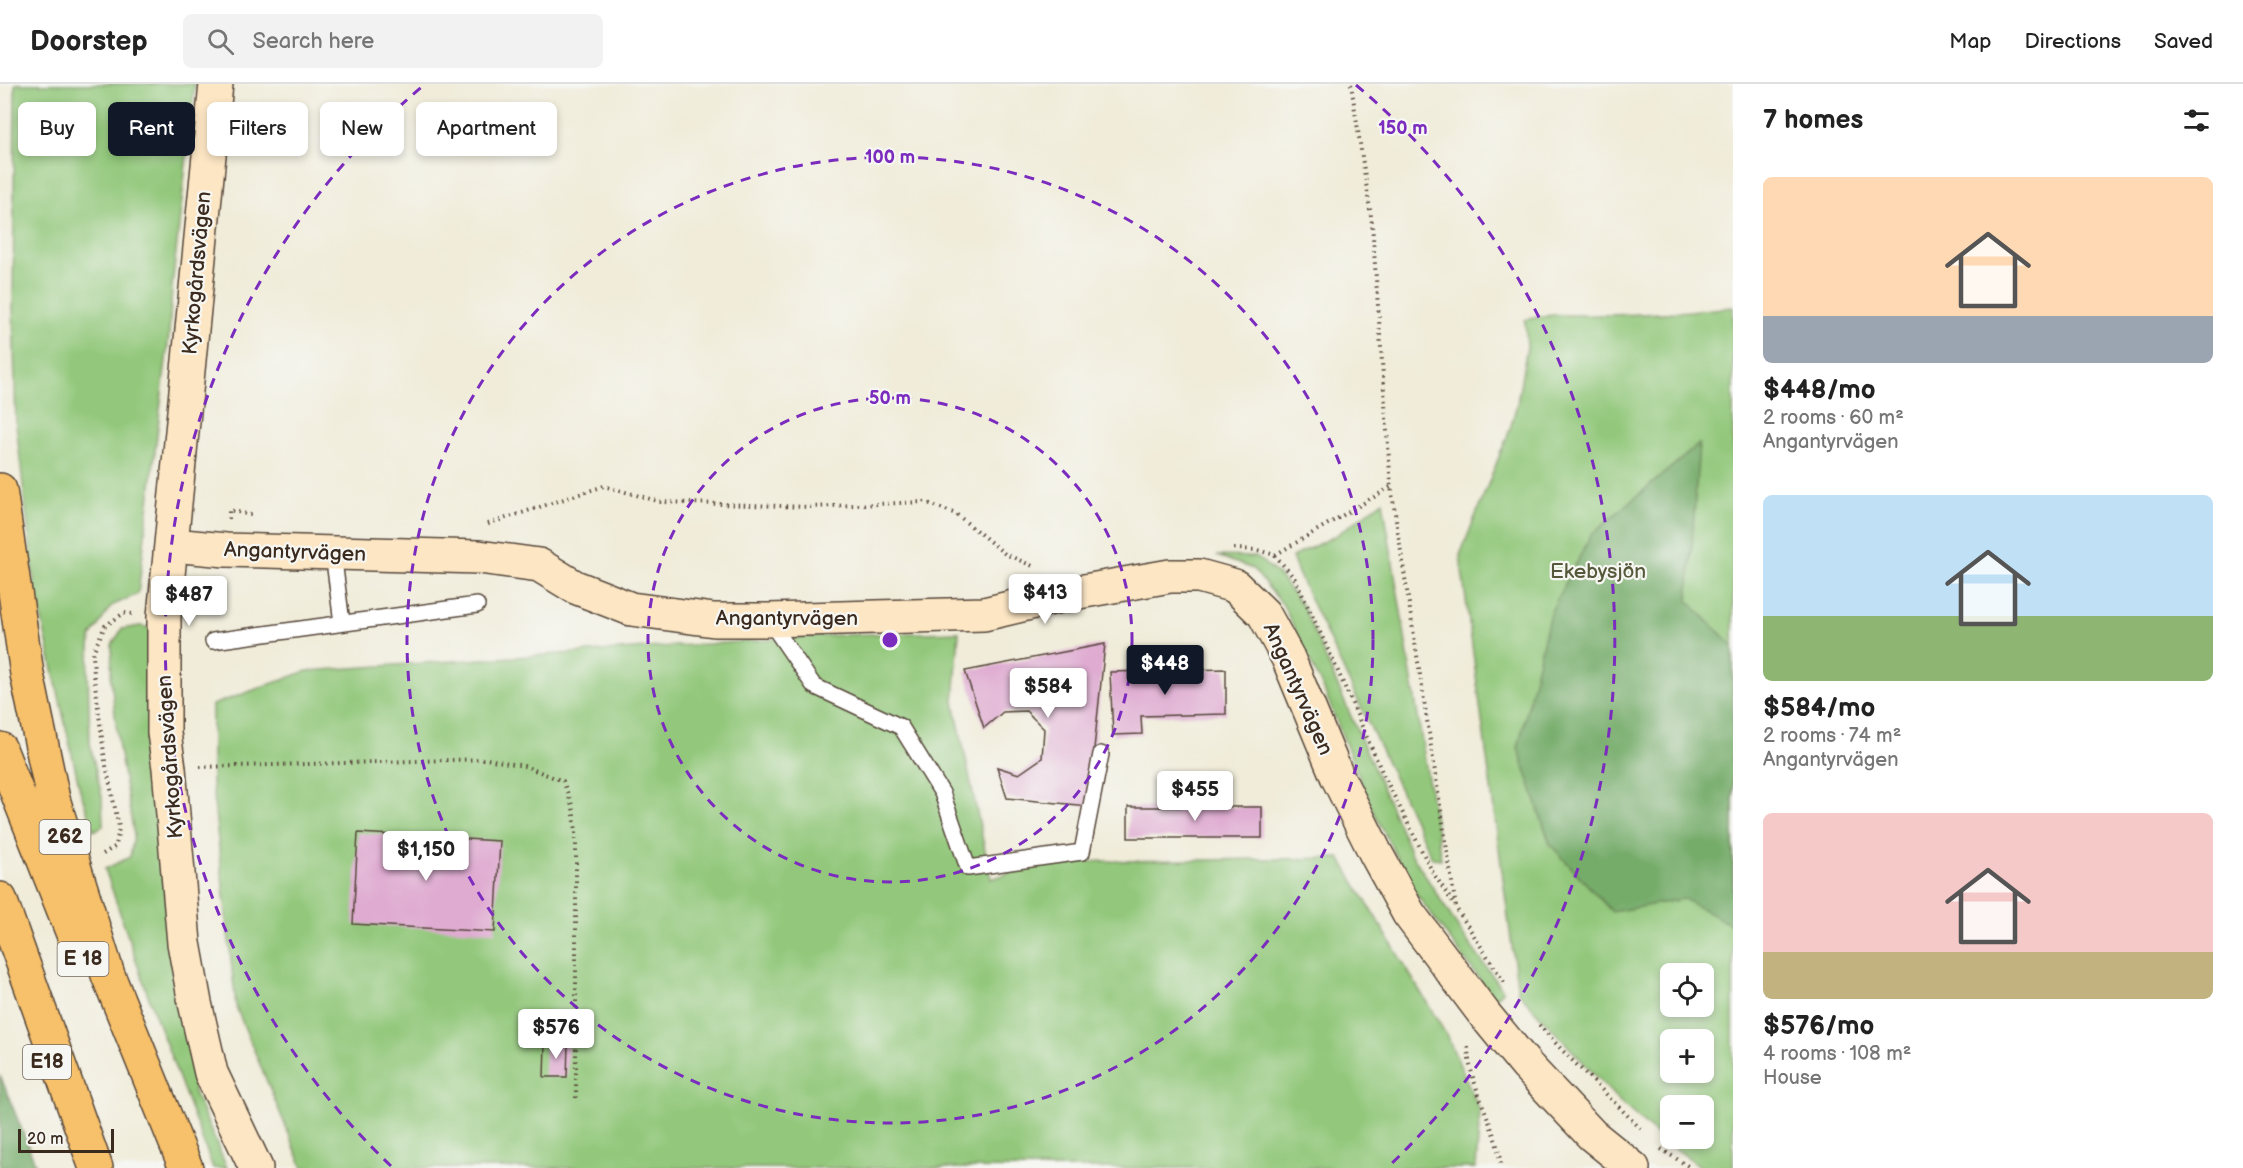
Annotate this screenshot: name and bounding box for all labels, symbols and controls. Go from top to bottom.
search box [183,14,603,68]
text: Doorstep [30,25,147,58]
icon: search [204,25,237,58]
text: Search here [252,28,374,55]
text: Map [1949,29,1992,54]
text: Directions [2025,29,2121,54]
text: Saved [2154,29,2213,54]
chip: Buy [18,102,96,156]
chip: Rent [108,102,195,156]
chip: Filters [207,102,308,156]
chip: New [320,102,404,156]
chip: Apartment [416,102,557,156]
icon: filters [2180,104,2213,137]
text: 7 homes [1763,105,1863,136]
text: 150 m [1378,118,1428,139]
text: 100 m [865,147,915,168]
street label: Kyrkogårdsvägen [177,190,217,356]
icon: home [1934,216,2042,324]
text: $448/mo [1763,375,1876,406]
text: 50 m [869,388,911,409]
text: 2 rooms · 60 m² [1763,406,1904,430]
text: Angantyrvägen [1763,430,1899,454]
icon: home [1934,534,2042,642]
street label: Angantyrvägen [223,537,367,567]
park label: Ekebysjön [1550,559,1646,584]
pin: $413 [1009,574,1081,625]
pin: $487 [153,576,225,627]
text: $413 [1023,581,1067,605]
text: $487 [165,583,213,607]
street label: Angantyrvägen [716,606,858,631]
street label: Angantyrvägen [1258,619,1338,759]
centre of rings [880,630,900,650]
pin: $448 [1129,645,1201,696]
text: $448 [1141,652,1189,676]
pin: $584 [1012,668,1084,719]
street label: Kyrkogårdsvägen [152,674,188,840]
text: $584 [1024,675,1072,699]
text: $584/mo [1763,693,1875,724]
text: 2 rooms · 74 m² [1763,724,1901,748]
text: Angantyrvägen [1763,748,1899,772]
pin: $455 [1159,771,1231,822]
text: $455 [1171,778,1219,802]
road number: 262 [40,820,90,854]
pin: $1,150 [377,831,475,882]
text: $1,150 [397,838,455,862]
icon: home [1934,852,2042,960]
road number: E 18 [58,942,109,976]
map controls [1660,963,1714,1149]
button: locate [1660,963,1714,1017]
pin: $576 [520,1009,592,1060]
text: $576/mo [1763,1011,1874,1042]
text: $576 [532,1016,580,1040]
button: + [1660,1029,1714,1083]
text: 4 rooms · 108 m² [1763,1042,1911,1066]
road number: E18 [23,1045,71,1079]
text: House [1763,1066,1822,1090]
button: − [1660,1095,1714,1149]
scale bar [18,1126,114,1154]
text: 20 m [27,1130,63,1149]

